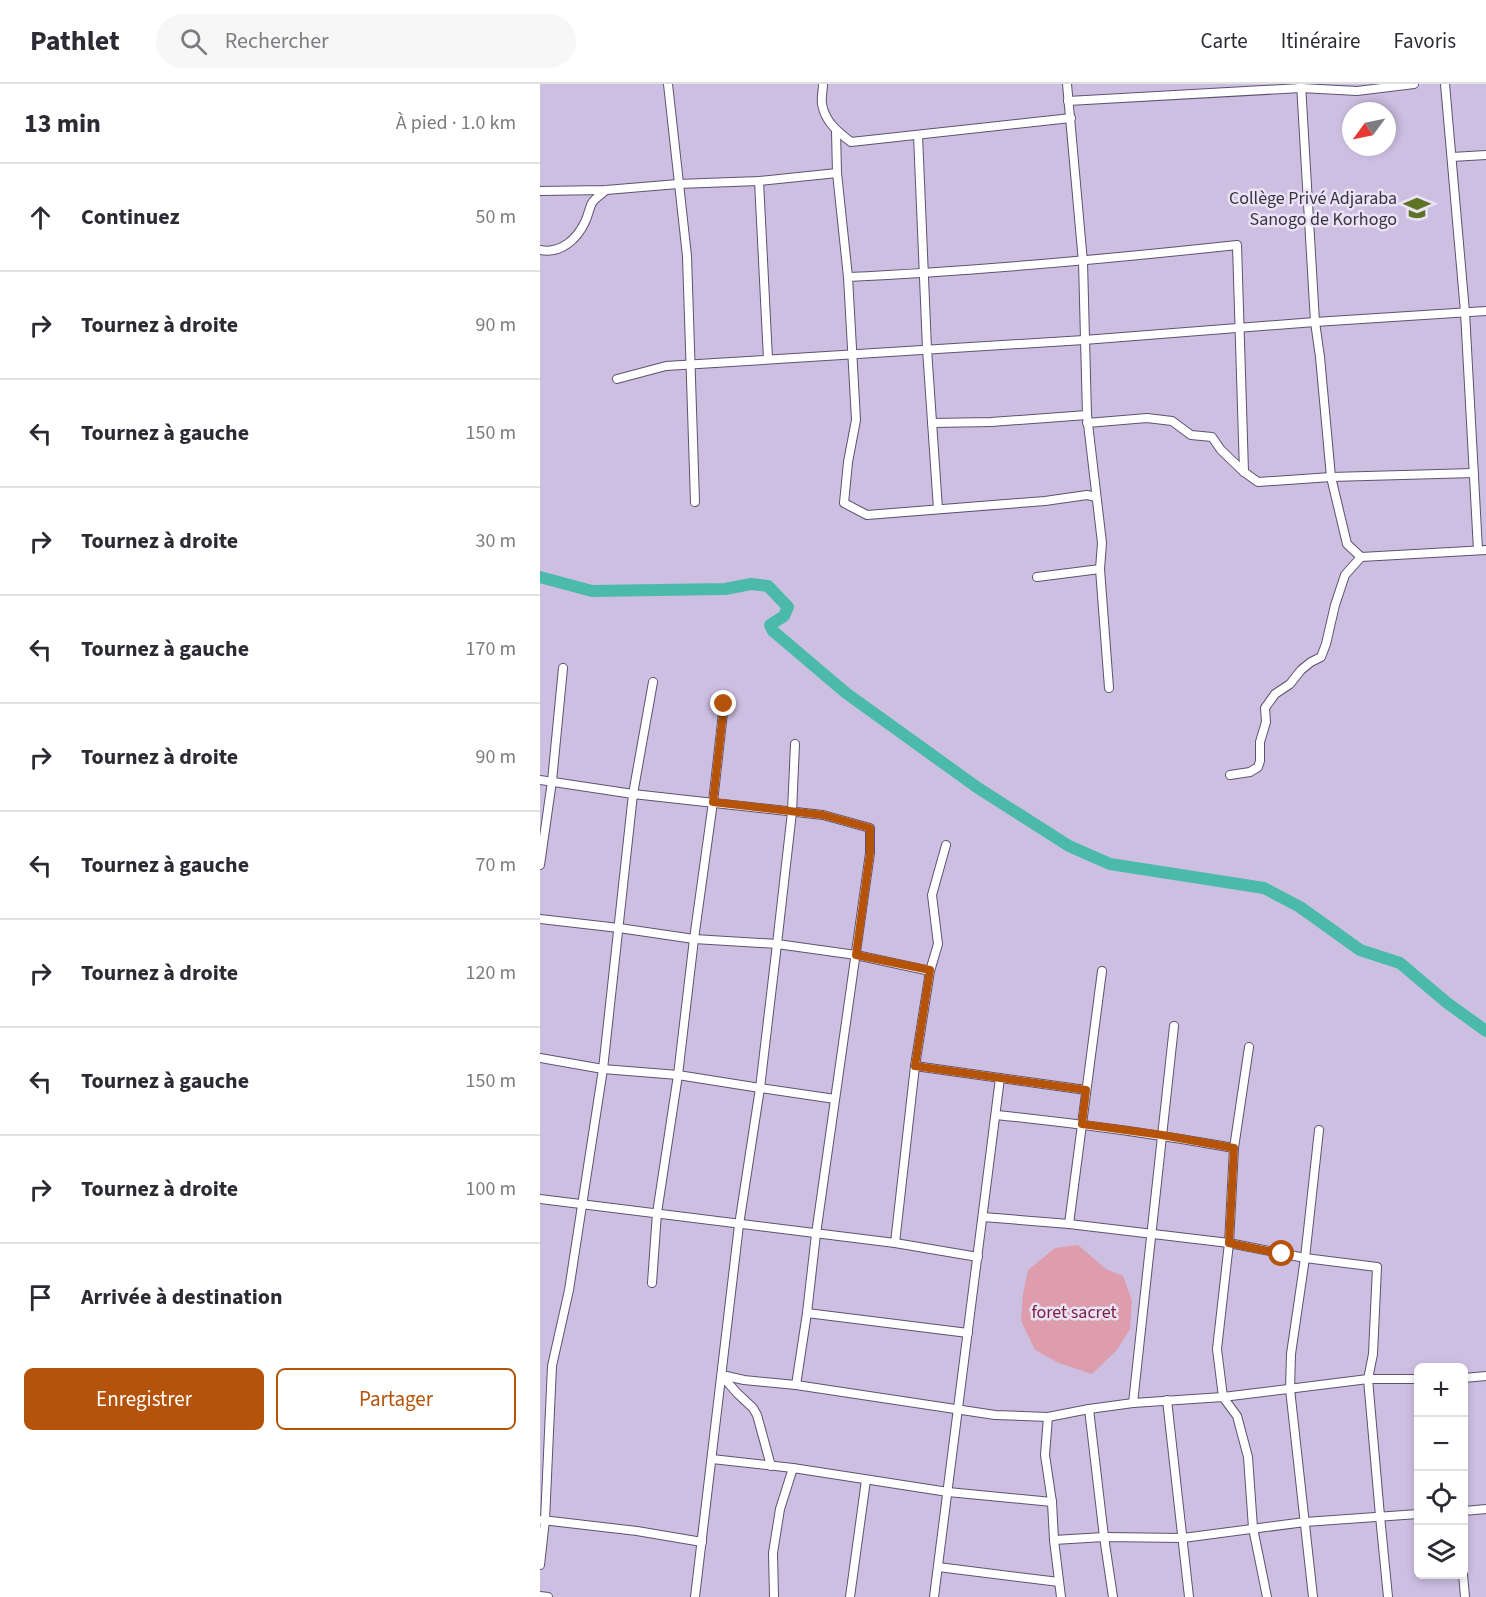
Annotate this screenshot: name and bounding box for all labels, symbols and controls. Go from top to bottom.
search box [156,14,576,68]
text: Pathlet [30,21,120,61]
icon: search [177,25,210,58]
text: Rechercher [225,25,329,57]
text: Carte [1201,26,1248,56]
text: Itinéraire [1281,26,1360,56]
text: Favoris [1393,26,1456,56]
north arrow [1342,102,1396,156]
text: 13 min [24,105,101,142]
text: À pied · 1.0 km [396,109,516,137]
place label: Collège Privé Adjaraba Sanogo de Korhogo [1229,186,1397,232]
school or university icon: Collège Privé Adjaraba Sanogo de Korhogo [1402,193,1432,223]
icon: ahead [24,201,57,234]
text: Continuez [81,201,180,233]
text: 50 m [476,203,516,231]
icon: right [24,309,57,342]
text: Tournez à droite [81,309,238,341]
text: 90 m [476,311,516,339]
icon: left [24,417,57,450]
text: Tournez à gauche [81,417,249,449]
text: 150 m [466,419,516,447]
icon: right [24,525,57,558]
text: Tournez à droite [81,525,238,557]
text: 30 m [476,527,516,555]
icon: left [24,633,57,666]
text: Tournez à gauche [81,633,249,665]
text: 170 m [466,635,516,663]
route end [710,690,736,716]
icon: right [24,741,57,774]
text: Tournez à droite [81,741,238,773]
text: 90 m [476,743,516,771]
icon: left [24,849,57,882]
text: Tournez à gauche [81,849,249,881]
text: 70 m [476,851,516,879]
icon: right [24,957,57,990]
text: Tournez à droite [81,957,238,989]
text: 120 m [466,959,516,987]
icon: left [24,1065,57,1098]
text: Tournez à gauche [81,1065,249,1097]
text: 150 m [466,1067,516,1095]
icon: right [24,1173,57,1206]
text: Tournez à droite [81,1173,238,1205]
text: 100 m [466,1175,516,1203]
route start [1268,1240,1294,1266]
icon: arrive [24,1281,57,1314]
text: Arrivée à destination [81,1281,283,1313]
park label: foret sacret [1031,1300,1117,1325]
map controls [1414,1363,1468,1579]
button: + [1414,1363,1468,1417]
button: Enregistrer [24,1368,264,1430]
button: Partager [276,1368,516,1430]
button: − [1414,1417,1468,1471]
button: locate [1414,1471,1468,1525]
button: layers [1414,1525,1468,1579]

